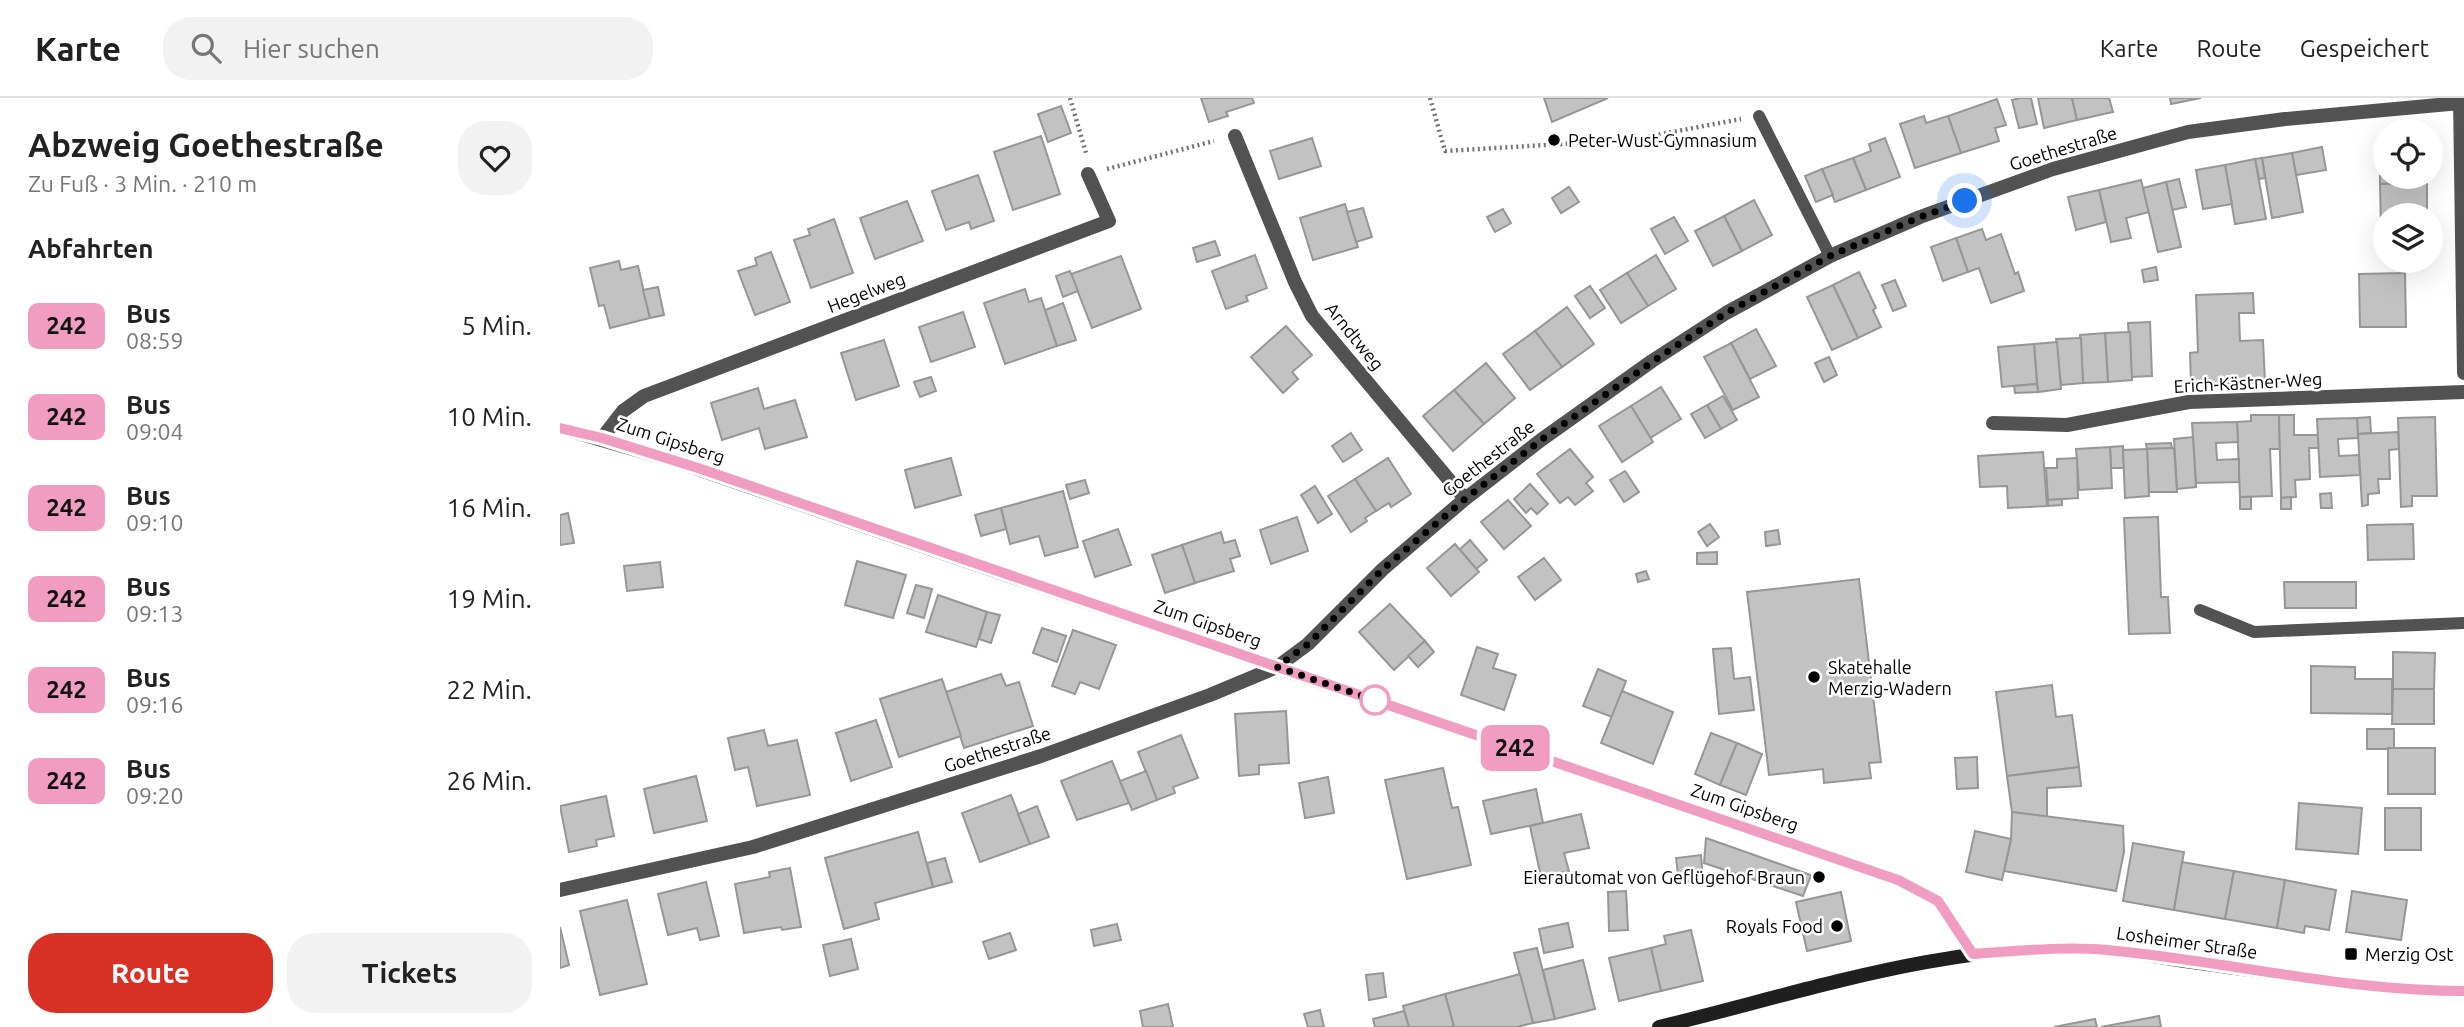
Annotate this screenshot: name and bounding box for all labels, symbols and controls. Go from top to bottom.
search box [163,17,653,80]
icon: search [187,29,225,67]
text: Karte [35,30,121,67]
text: Hier suchen [243,34,380,63]
text: Karte [2100,35,2158,62]
text: Route [2196,35,2262,62]
text: Gespeichert [2300,35,2429,62]
map controls [2373,119,2443,273]
button: locate [2373,119,2443,189]
button: heart [458,121,532,195]
street label: Goethestraße [2007,122,2119,174]
text: Abzweig Goethestraße [28,126,384,163]
place label: Peter-Wust-Gymnasium [1568,130,1757,150]
marker: Peter-Wust-Gymnasium [1546,132,1562,148]
text: Zu Fuß · 3 Min. · 210 m [28,171,257,196]
your location [1947,183,1982,218]
button: layers [2373,203,2443,273]
text: Abfahrten [28,234,153,263]
street label: Hegelweg [824,268,908,316]
street label: Arndtweg [1322,298,1388,374]
text: Bus [126,299,171,328]
text: 5 Min. [461,311,532,340]
text: 242 [46,312,87,339]
text: 08:59 [126,328,184,353]
street label: Erich-Kästner-Weg [2173,368,2323,396]
text: Bus [126,390,171,419]
text: 10 Min. [447,402,532,431]
text: 242 [46,403,87,430]
street label: Zum Gipsberg [615,413,727,467]
street label: Goethestraße [1438,416,1538,500]
text: 09:04 [126,419,184,444]
text: Bus [126,481,171,510]
text: 16 Min. [447,493,532,522]
text: 242 [46,494,87,521]
text: 09:10 [126,510,184,535]
text: Bus [126,572,171,601]
text: 19 Min. [447,584,532,613]
text: 242 [46,585,87,612]
street label: Zum Gipsberg [1152,595,1264,651]
text: 09:13 [126,601,184,626]
place label: Skatehalle Merzig-Wadern [1828,657,1952,698]
text: Bus [126,663,171,692]
marker: Skatehalle Merzig-Wadern [1806,669,1822,685]
text: 22 Min. [447,675,532,704]
text: 242 [46,676,87,703]
unlabelled marker [1360,685,1390,715]
text: 09:16 [126,692,184,717]
street label: Goethestraße [941,722,1053,776]
line badge: 242 [1475,725,1555,771]
text: 242 [1495,734,1535,761]
text: Bus [126,754,171,783]
text: 26 Min. [447,766,532,795]
text: 242 [46,767,87,794]
street label: Zum Gipsberg [1689,779,1801,835]
text: 09:20 [126,783,184,808]
place label: Eierautomat von Geflügehof Braun [1523,867,1805,887]
marker: Eierautomat von Geflügehof Braun [1811,869,1827,885]
place label: Royals Food [1726,916,1823,936]
marker: Royals Food [1829,918,1845,934]
street label: Losheimer Straße [2115,922,2259,962]
button: Route [28,933,273,1013]
button: Tickets [287,933,532,1013]
place label: Merzig Ost [2365,944,2453,964]
marker: Merzig Ost [2343,946,2359,962]

